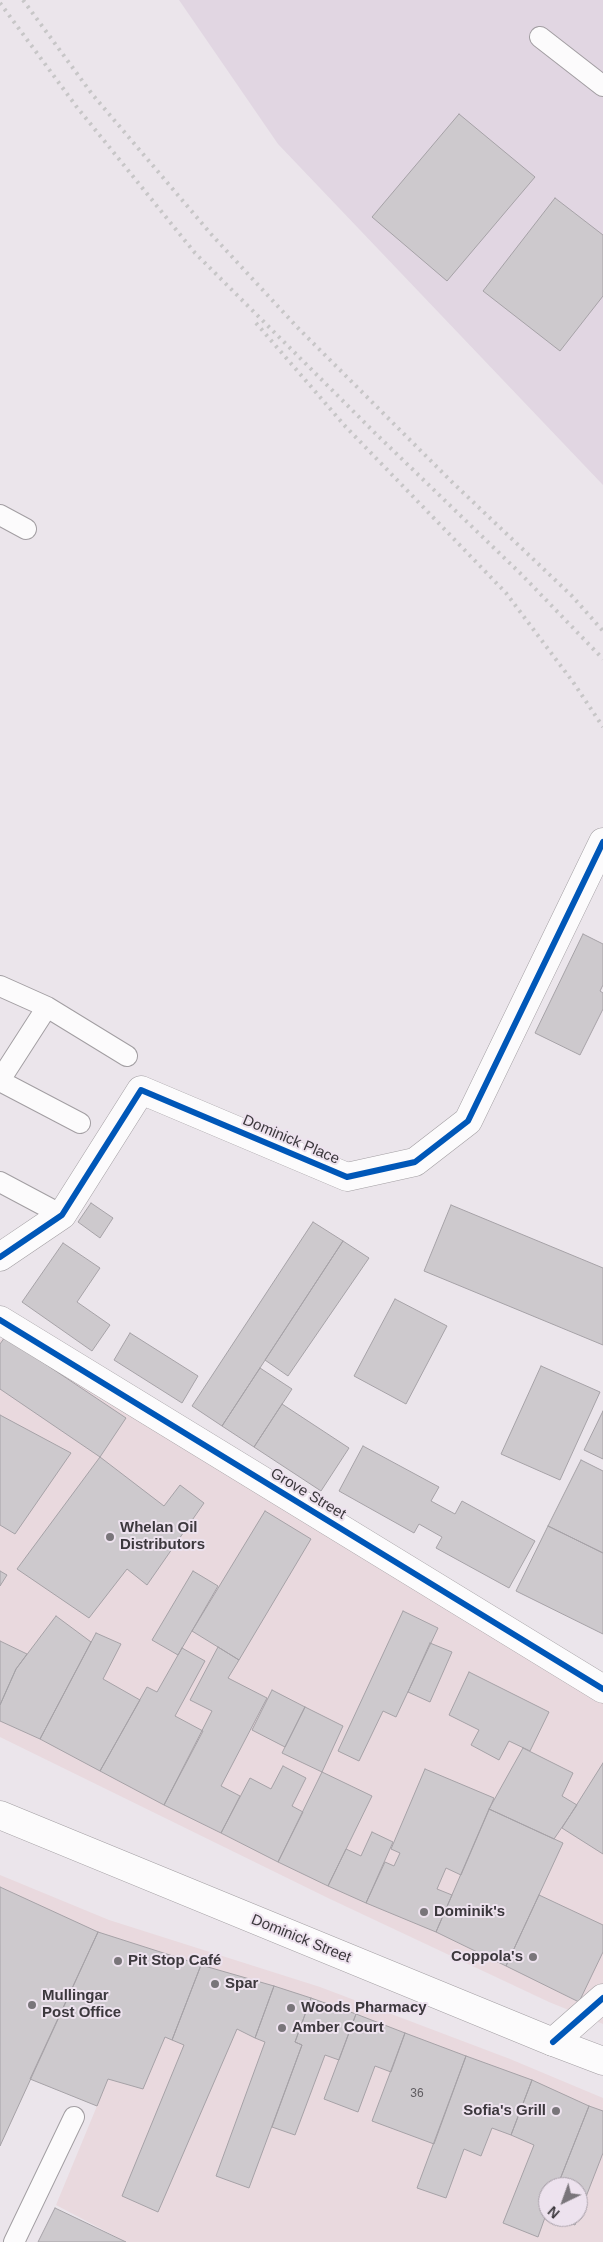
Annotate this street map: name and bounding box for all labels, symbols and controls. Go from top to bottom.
street label: Dominick Place [240,1112,342,1168]
street label: Grove Street [267,1464,349,1524]
place label: Whelan Oil Distributors [120,1519,205,1554]
marker: Whelan Oil Distributors [104,1531,116,1543]
place label: Dominik's [434,1903,505,1921]
marker: Dominik's [418,1906,430,1918]
street label: Dominick Street [249,1911,353,1967]
place label: Coppola's [451,1948,523,1966]
marker: Coppola's [527,1951,539,1963]
place label: Pit Stop Café [128,1952,221,1970]
marker: Pit Stop Café [112,1955,124,1967]
place label: Spar [225,1975,258,1993]
marker: Spar [209,1978,221,1990]
place label: Mullingar Post Office [42,1987,121,2022]
marker: Mullingar Post Office [26,1999,38,2011]
place label: Woods Pharmacy [301,1999,427,2017]
marker: Woods Pharmacy [285,2002,297,2014]
place label: Amber Court [292,2019,384,2037]
marker: Amber Court [276,2022,288,2034]
house number: 36 [410,2087,424,2101]
place label: Sofia's Grill [463,2102,546,2120]
marker: Sofia's Grill [550,2105,562,2117]
north arrow [538,2177,588,2227]
text: N [545,2203,563,2222]

